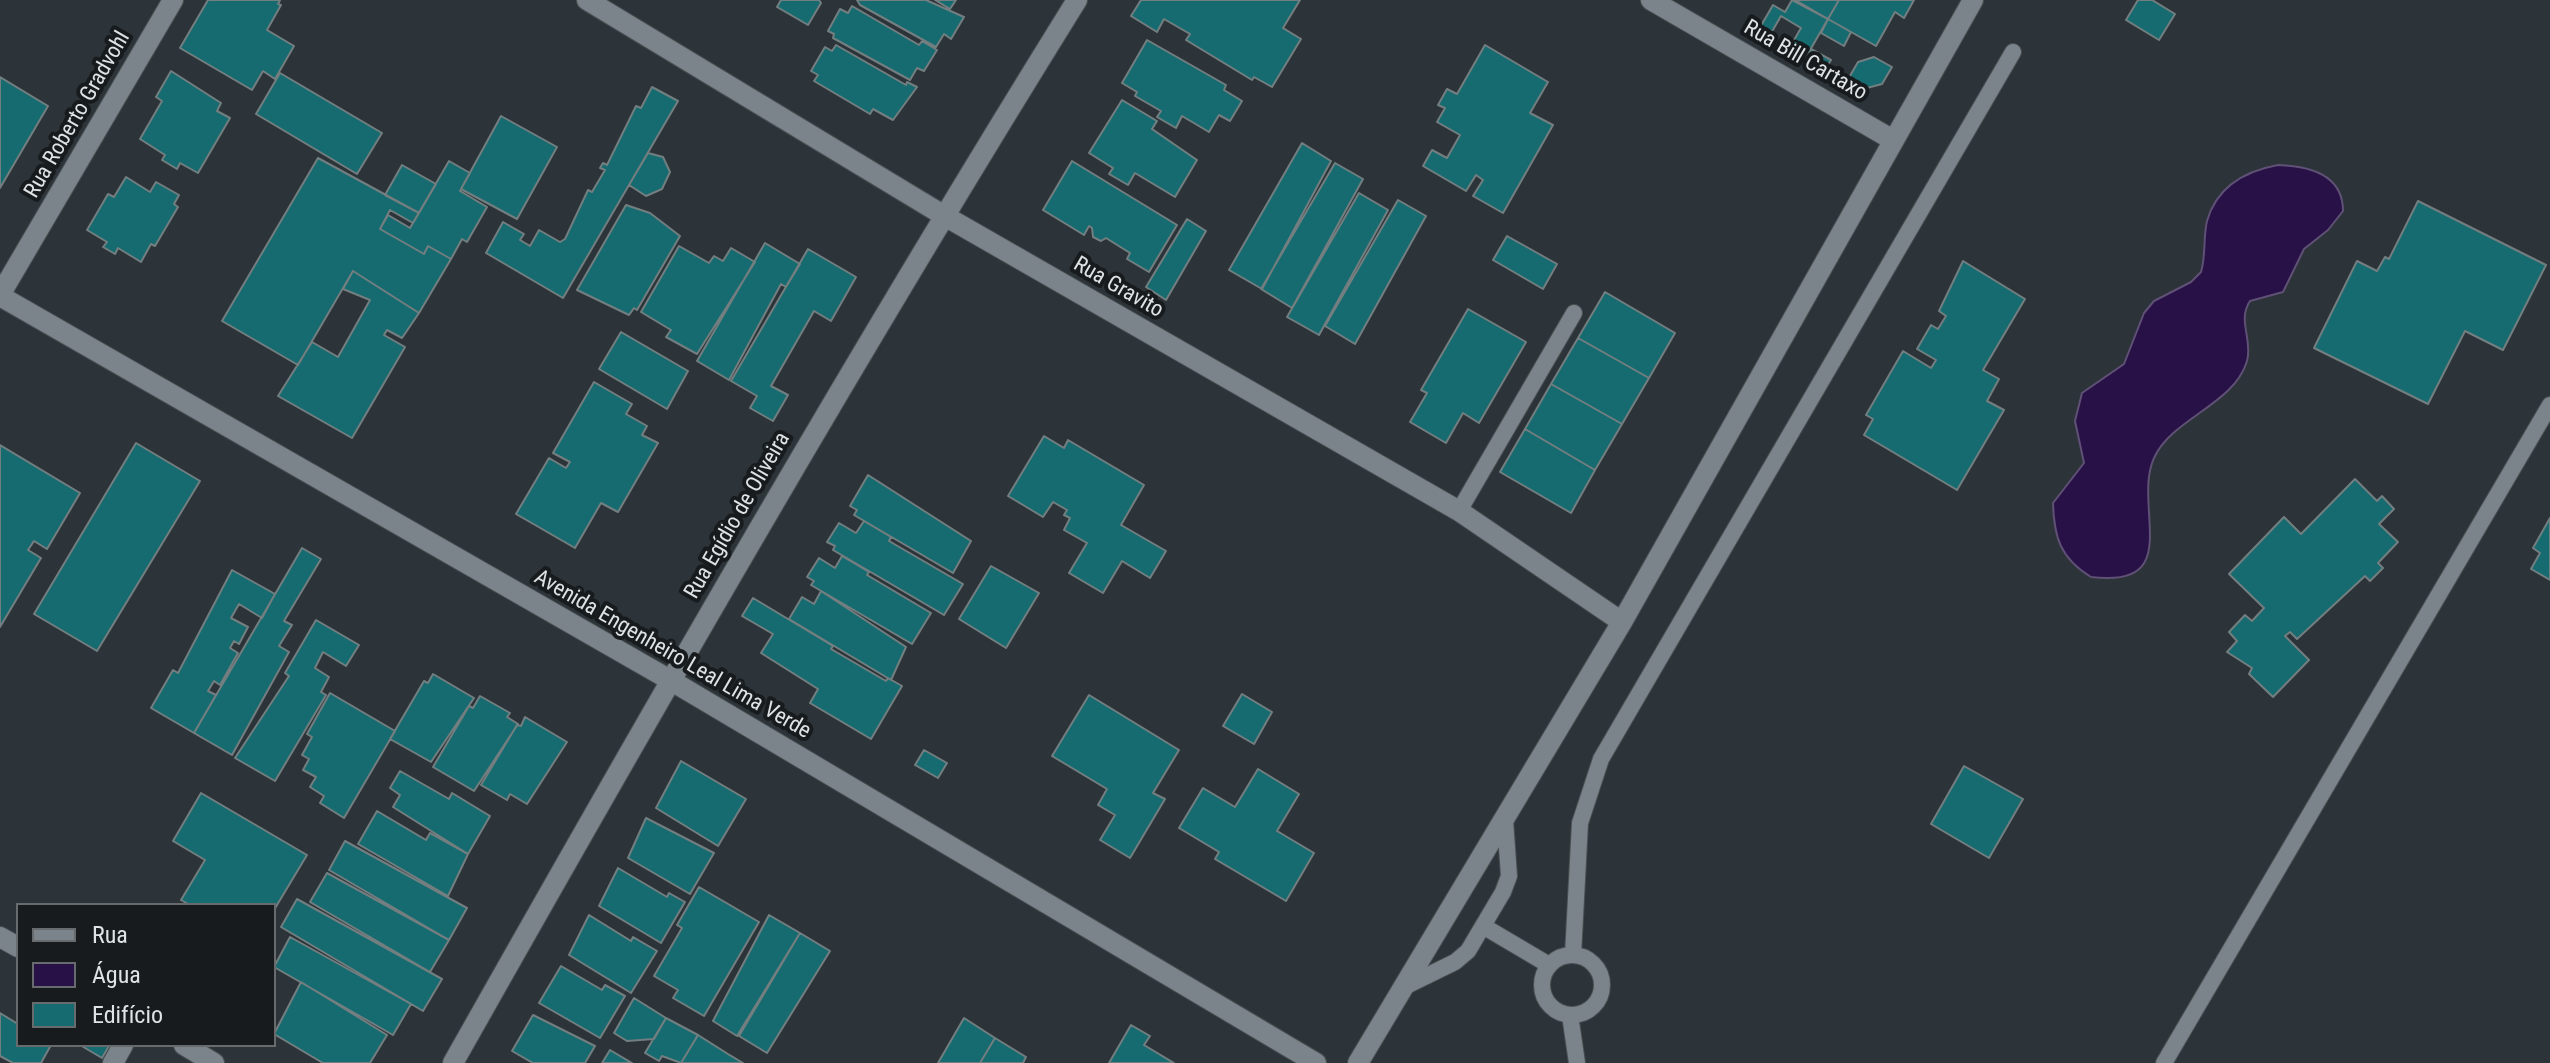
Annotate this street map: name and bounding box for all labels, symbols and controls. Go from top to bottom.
street label: Rua Bill Cartaxo [1739,15,1871,107]
street label: Rua Roberto Gradvohl [20,27,136,203]
street label: Rua Gravito [1068,252,1168,324]
street label: Rua Egídio de Oliveira [680,428,796,604]
street label: Avenida Engenheiro Leal Lima Verde [529,565,815,745]
legend [16,903,276,1047]
text: Rua [92,921,128,949]
text: Água [92,961,141,989]
text: Edifício [92,1001,163,1029]

